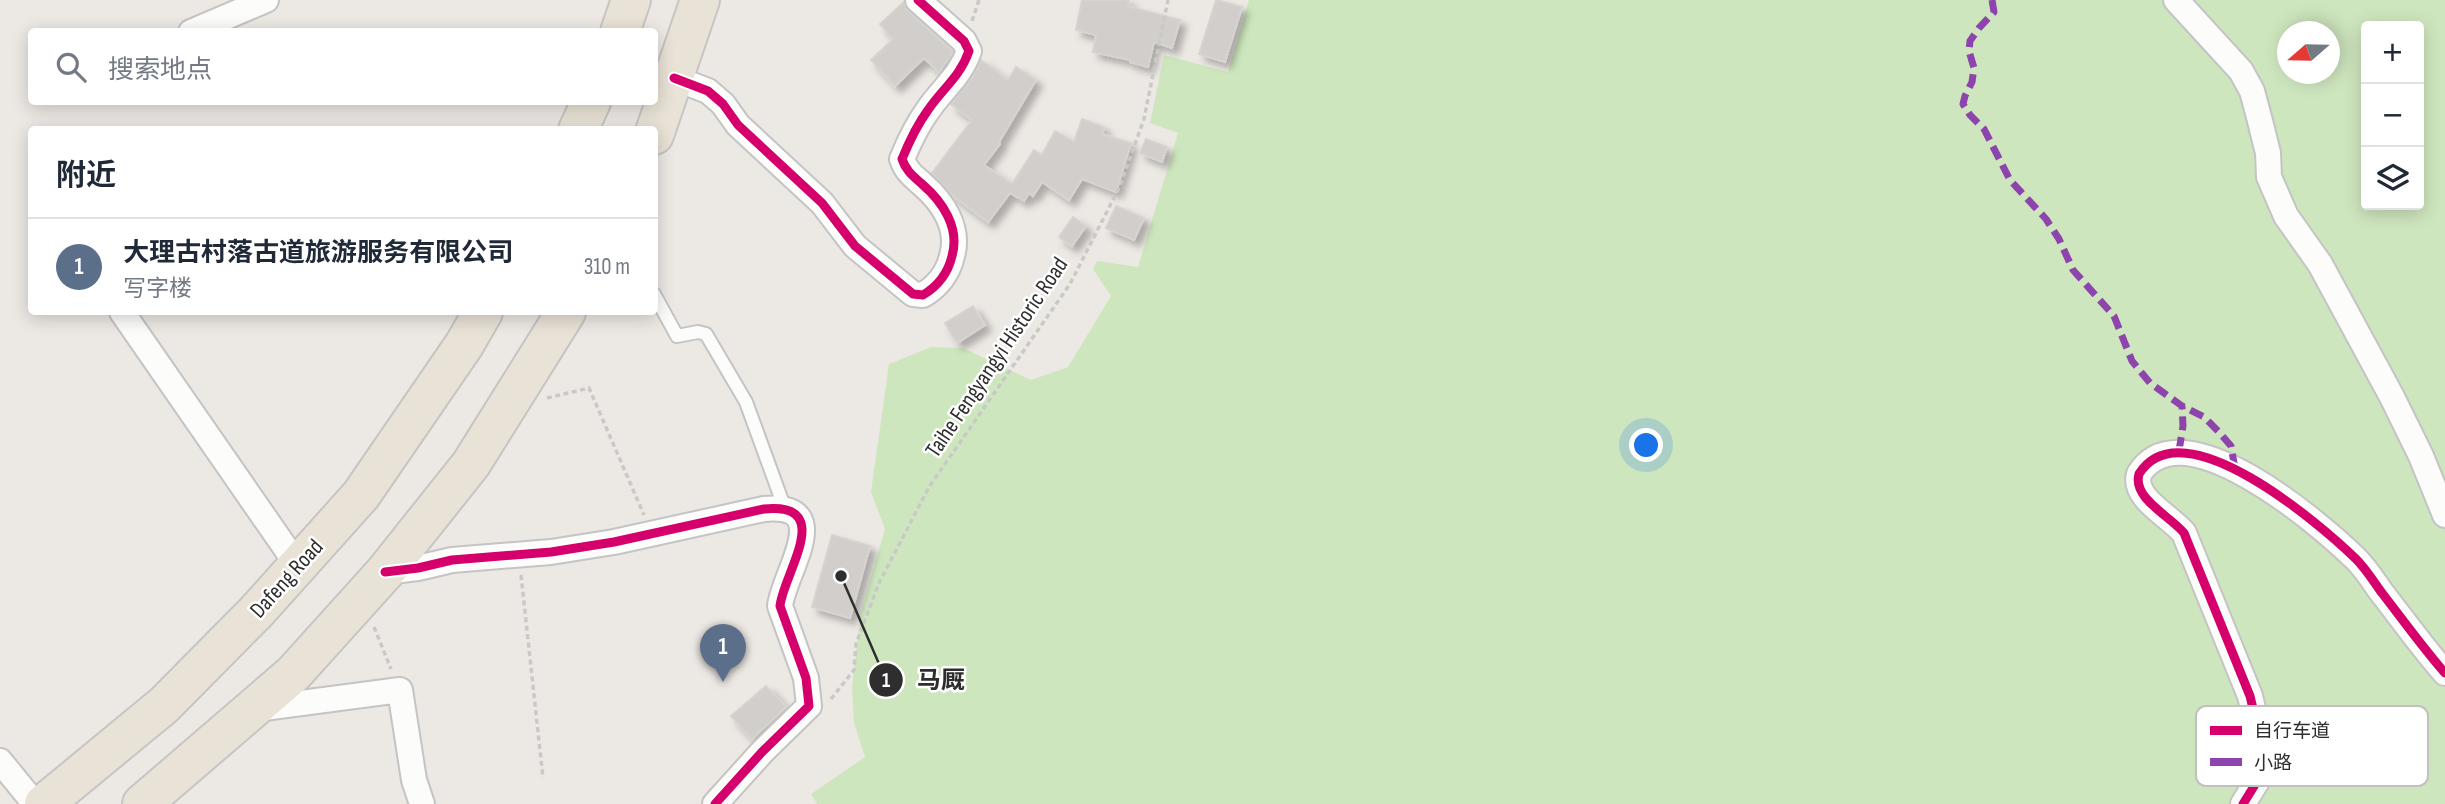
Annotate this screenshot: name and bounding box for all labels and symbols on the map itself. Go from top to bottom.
north arrow [2277,21,2340,84]
street label: Taihe Fengyangyi Historic Road [919,252,1074,463]
your location [1629,428,1663,462]
street label: Dafeng Road [244,533,329,624]
pin: 1 [700,624,746,682]
callout: 马厩 [868,657,979,702]
text: 马厩 [917,666,965,695]
text: 1 [882,668,890,693]
legend [2196,706,2428,786]
text: 自行车道 [2254,720,2330,743]
text: 小路 [2254,752,2292,775]

